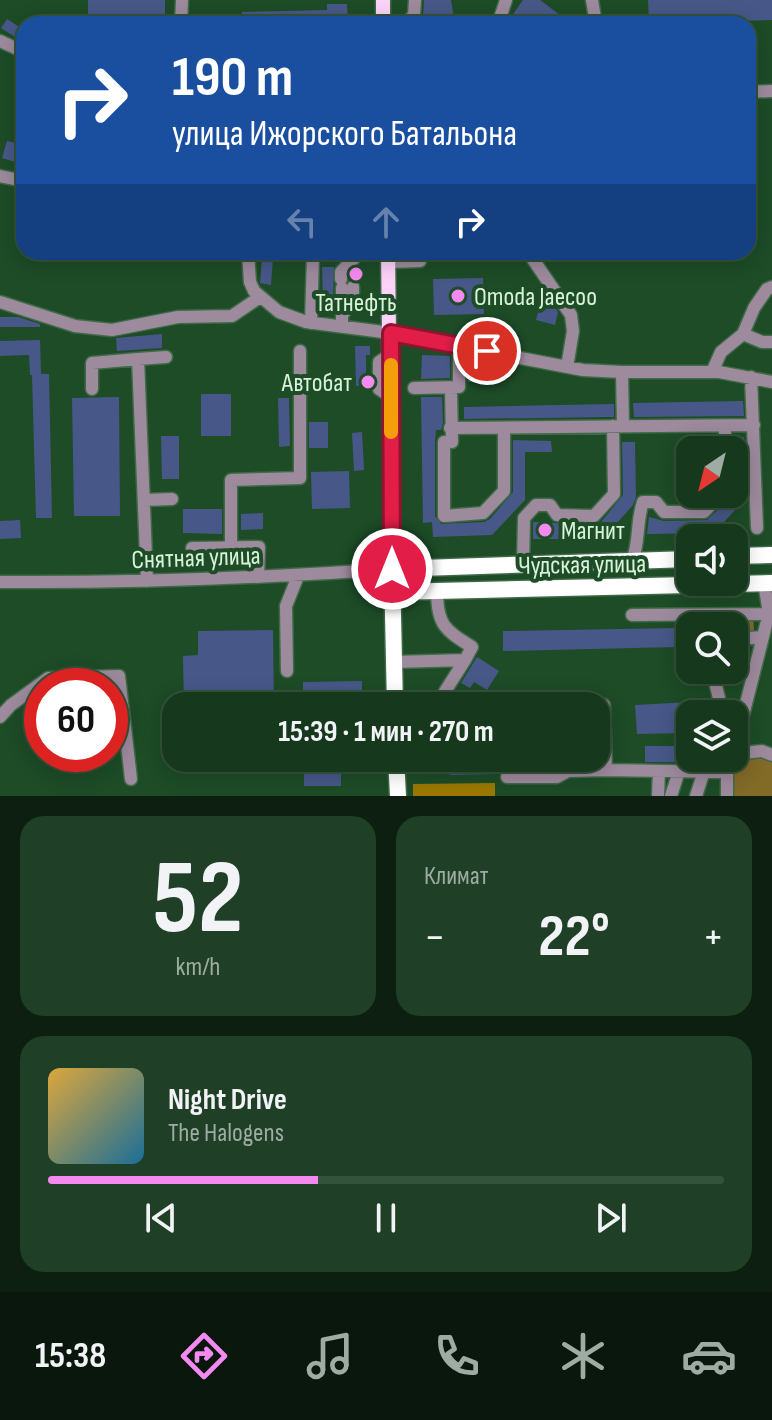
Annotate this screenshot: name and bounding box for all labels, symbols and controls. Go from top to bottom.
text: 190 m [172,45,293,112]
icon: right [40,48,144,152]
text: улица Ижорского Батальона [172,113,517,156]
icon: left [280,200,324,244]
icon: ahead [364,200,408,244]
icon: right [448,200,492,244]
marker: Татнефть [347,265,365,283]
place label: Omoda Jaecoo [474,282,597,313]
marker: Omoda Jaecoo [449,287,467,305]
place label: Татнефть [315,288,397,319]
pin [453,317,521,385]
icon: arrive [465,329,509,373]
place label: Автобат [281,368,352,399]
marker: Автобат [359,373,377,391]
north arrow [676,436,748,508]
map controls [676,436,748,772]
place label: Магнит [561,516,625,547]
marker: Магнит [536,521,554,539]
button: sound [676,524,748,596]
position arrow [350,527,434,611]
street label: Снятная улица [131,541,261,576]
street label: Чудская улица [518,549,646,582]
button: search [676,612,748,684]
speed limit sign: 60 [24,668,128,772]
button: layers [676,700,748,772]
text: 15:39 · 1 мин · 270 m [278,714,494,750]
text: 52 [152,837,244,962]
text: Климат [424,861,488,892]
text: 22° [538,901,610,973]
text: − [424,911,446,964]
text: + [702,911,724,964]
text: km/h [176,952,220,983]
text: Night Drive [168,1082,287,1118]
text: The Halogens [168,1118,284,1149]
icon: previous [139,1196,183,1240]
icon: pause [364,1196,408,1240]
icon: next [589,1196,633,1240]
icon: directions [176,1328,232,1384]
icon: music [302,1328,358,1384]
icon: phone [429,1328,485,1384]
icon: climate [555,1328,611,1384]
icon: car [681,1328,737,1384]
text: 15:38 [35,1335,106,1378]

